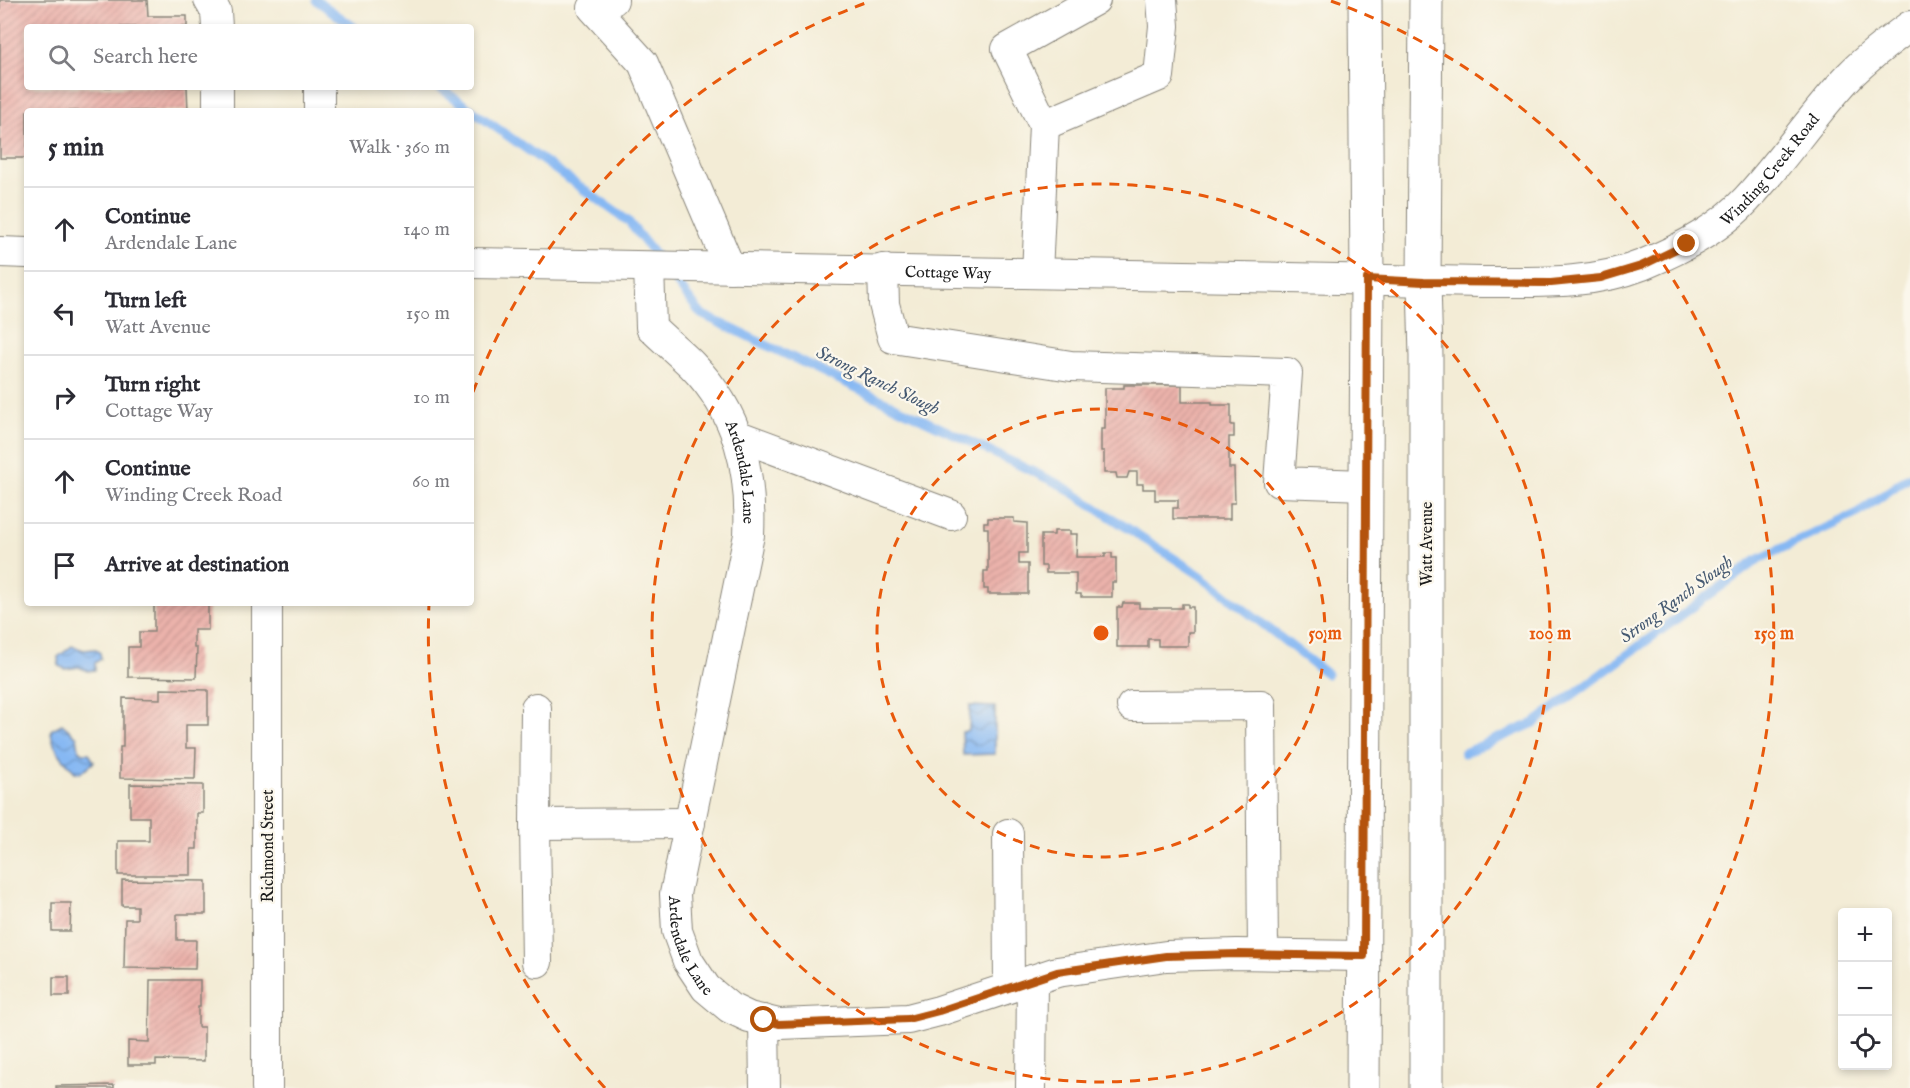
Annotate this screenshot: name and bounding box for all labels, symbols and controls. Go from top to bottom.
search box [24,24,474,90]
icon: search [45,41,78,74]
text: Search here [93,43,198,71]
street label: Winding Creek Road [1717,110,1825,231]
text: 5 min [48,131,104,164]
text: Walk · 360 m [349,135,450,160]
text: Continue [105,203,191,231]
icon: ahead [48,213,81,246]
text: 140 m [403,217,450,242]
route end [1673,230,1699,256]
text: Ardendale Lane [105,231,237,256]
street label: Cottage Way [905,263,991,285]
text: Turn left [105,287,187,315]
icon: left [48,297,81,330]
text: 150 m [406,301,450,326]
text: Watt Avenue [105,315,211,340]
water label: Strong Ranch Slough [812,342,943,421]
text: Turn right [105,371,200,399]
icon: right [48,381,81,414]
text: 10 m [413,385,450,410]
text: Cottage Way [105,399,213,424]
street label: Ardendale Lane [719,417,757,524]
text: Continue [105,455,191,483]
icon: ahead [48,465,81,498]
text: 60 m [412,469,450,494]
text: Winding Creek Road [105,483,282,508]
street label: Watt Avenue [1418,502,1438,586]
icon: arrive [48,549,81,582]
text: Arrive at destination [105,551,289,579]
water label: Strong Ranch Slough [1616,551,1738,649]
centre of rings [1091,623,1111,643]
text: 50 m [1308,623,1342,646]
text: 100 m [1529,623,1571,646]
text: 150 m [1754,623,1794,646]
street label: Richmond Street [259,789,279,902]
street label: Ardendale Lane [663,894,716,1001]
map controls [1838,908,1892,1070]
button: + [1838,908,1892,962]
button: − [1838,962,1892,1016]
route start [750,1006,776,1032]
button: locate [1838,1016,1892,1070]

